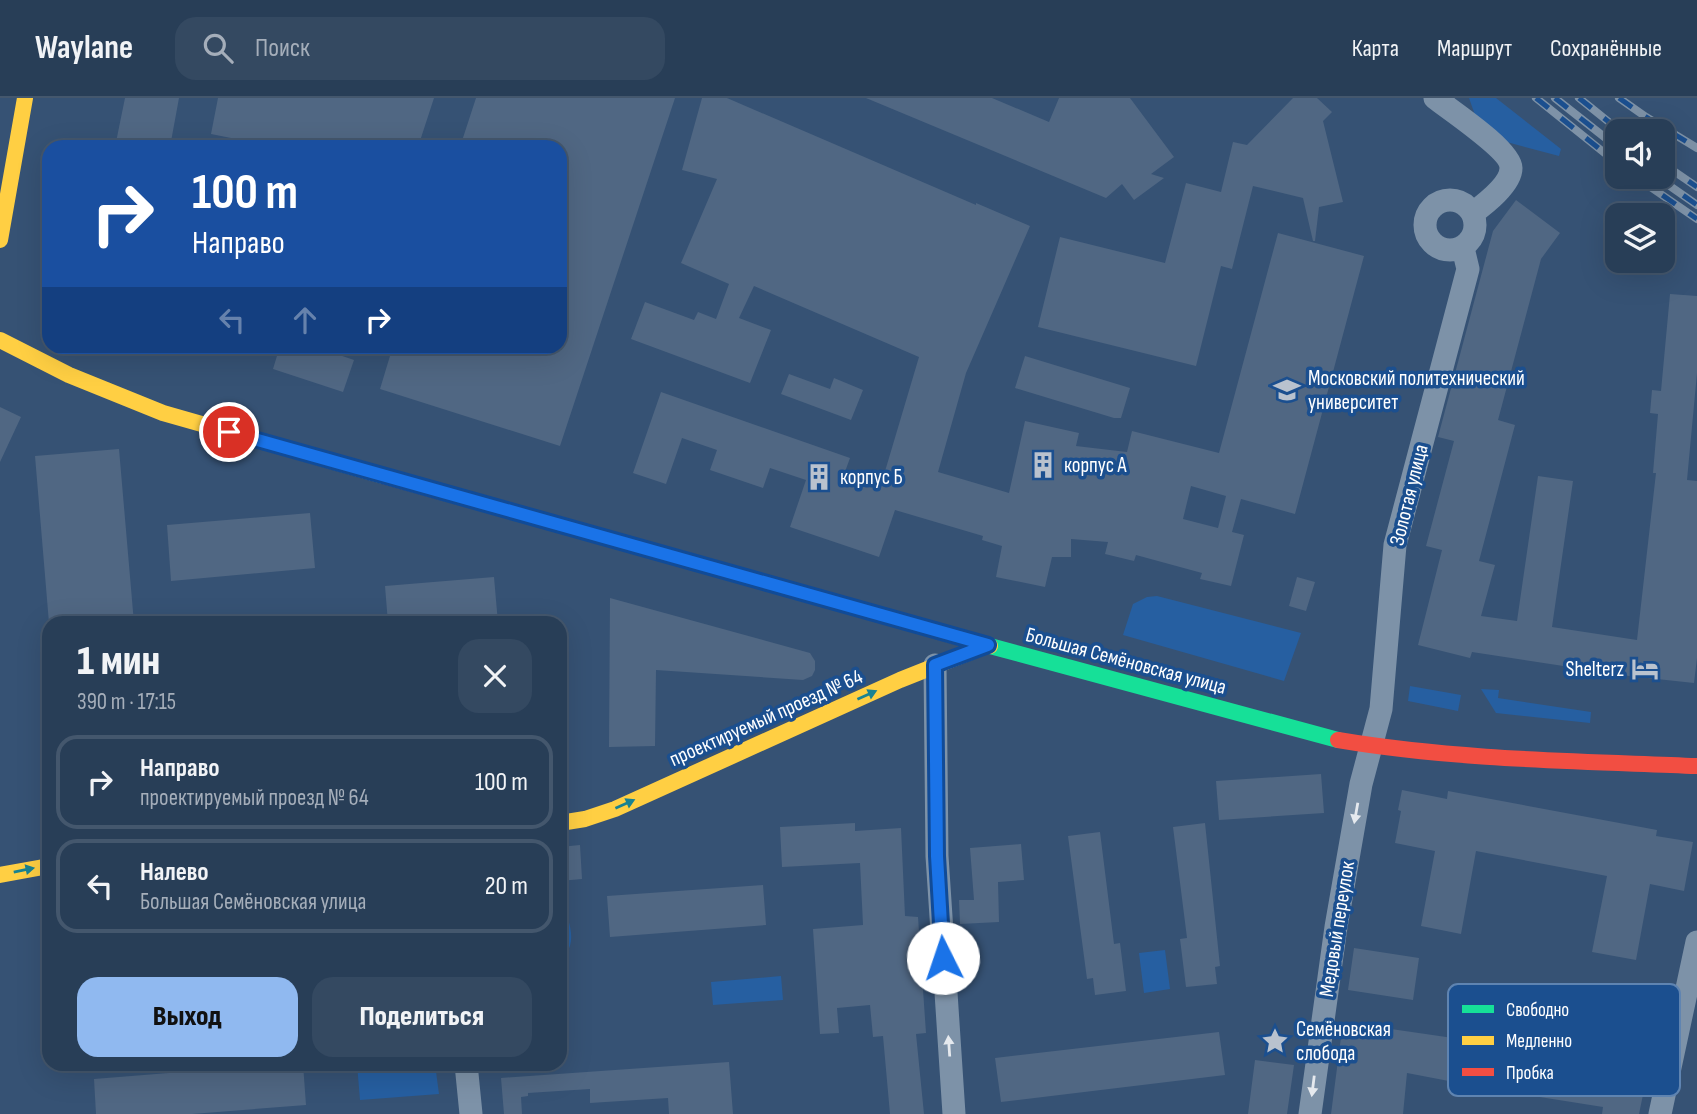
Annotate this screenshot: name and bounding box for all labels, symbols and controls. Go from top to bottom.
search box [175,17,665,80]
text: Waylane [35,28,133,68]
icon: search [199,29,237,67]
text: Поиск [255,33,310,64]
text: Карта [1352,34,1399,63]
text: Маршрут [1437,34,1512,63]
text: Сохранённые [1550,34,1662,63]
map controls [1605,119,1675,273]
button: sound [1605,119,1675,189]
text: 100 m [192,164,298,223]
icon: right [77,168,168,259]
button: layers [1605,203,1675,273]
text: Направо [192,224,285,263]
icon: left [213,301,251,339]
icon: ahead [286,301,324,339]
icon: right [359,301,397,339]
place label: Московский политехнический университет [1308,366,1525,415]
school or university icon: Московский политехнический университет [1272,375,1302,405]
pin [199,402,259,462]
icon: arrive [210,413,248,451]
street label: Золотая улица [1384,442,1434,548]
building icon: корпус А [1028,450,1058,480]
place label: корпус А [1064,453,1128,478]
building icon: корпус Б [804,462,834,492]
place label: корпус Б [840,465,903,490]
street label: Большая Семёновская улица [1023,622,1229,700]
text: 1 мин [77,636,160,687]
button: close [458,639,532,713]
hotel icon: Shelterz [1630,654,1660,684]
place label: Shelterz [1565,657,1624,682]
street label: проектируемый проезд № 64 [666,664,867,772]
text: 390 m · 17:15 [77,688,176,716]
one-way arrow [857,689,877,701]
text: Направо [140,753,219,784]
icon: right [81,763,119,801]
text: 100 m [475,767,528,798]
text: проектируемый проезд № 64 [140,784,369,812]
one-way arrow [615,798,635,810]
one-way arrow [1350,802,1361,824]
text: Налево [140,857,209,888]
street label: Медовый переулок [1314,859,1360,999]
one-way arrow [13,865,35,876]
icon: left [81,867,119,905]
text: 20 m [485,871,528,902]
text: Большая Семёновская улица [140,888,366,916]
position arrow [906,921,980,995]
button: Выход [77,977,298,1057]
button: Поделиться [312,977,532,1057]
legend [1448,984,1680,1096]
text: Свободно [1506,999,1569,1022]
place label: Семёновская слобода [1296,1017,1391,1066]
place icon: Семёновская слобода [1260,1026,1290,1056]
text: Медленно [1506,1030,1572,1053]
one-way arrow [943,1035,954,1057]
text: Пробка [1506,1062,1554,1085]
one-way arrow [1308,1075,1319,1097]

